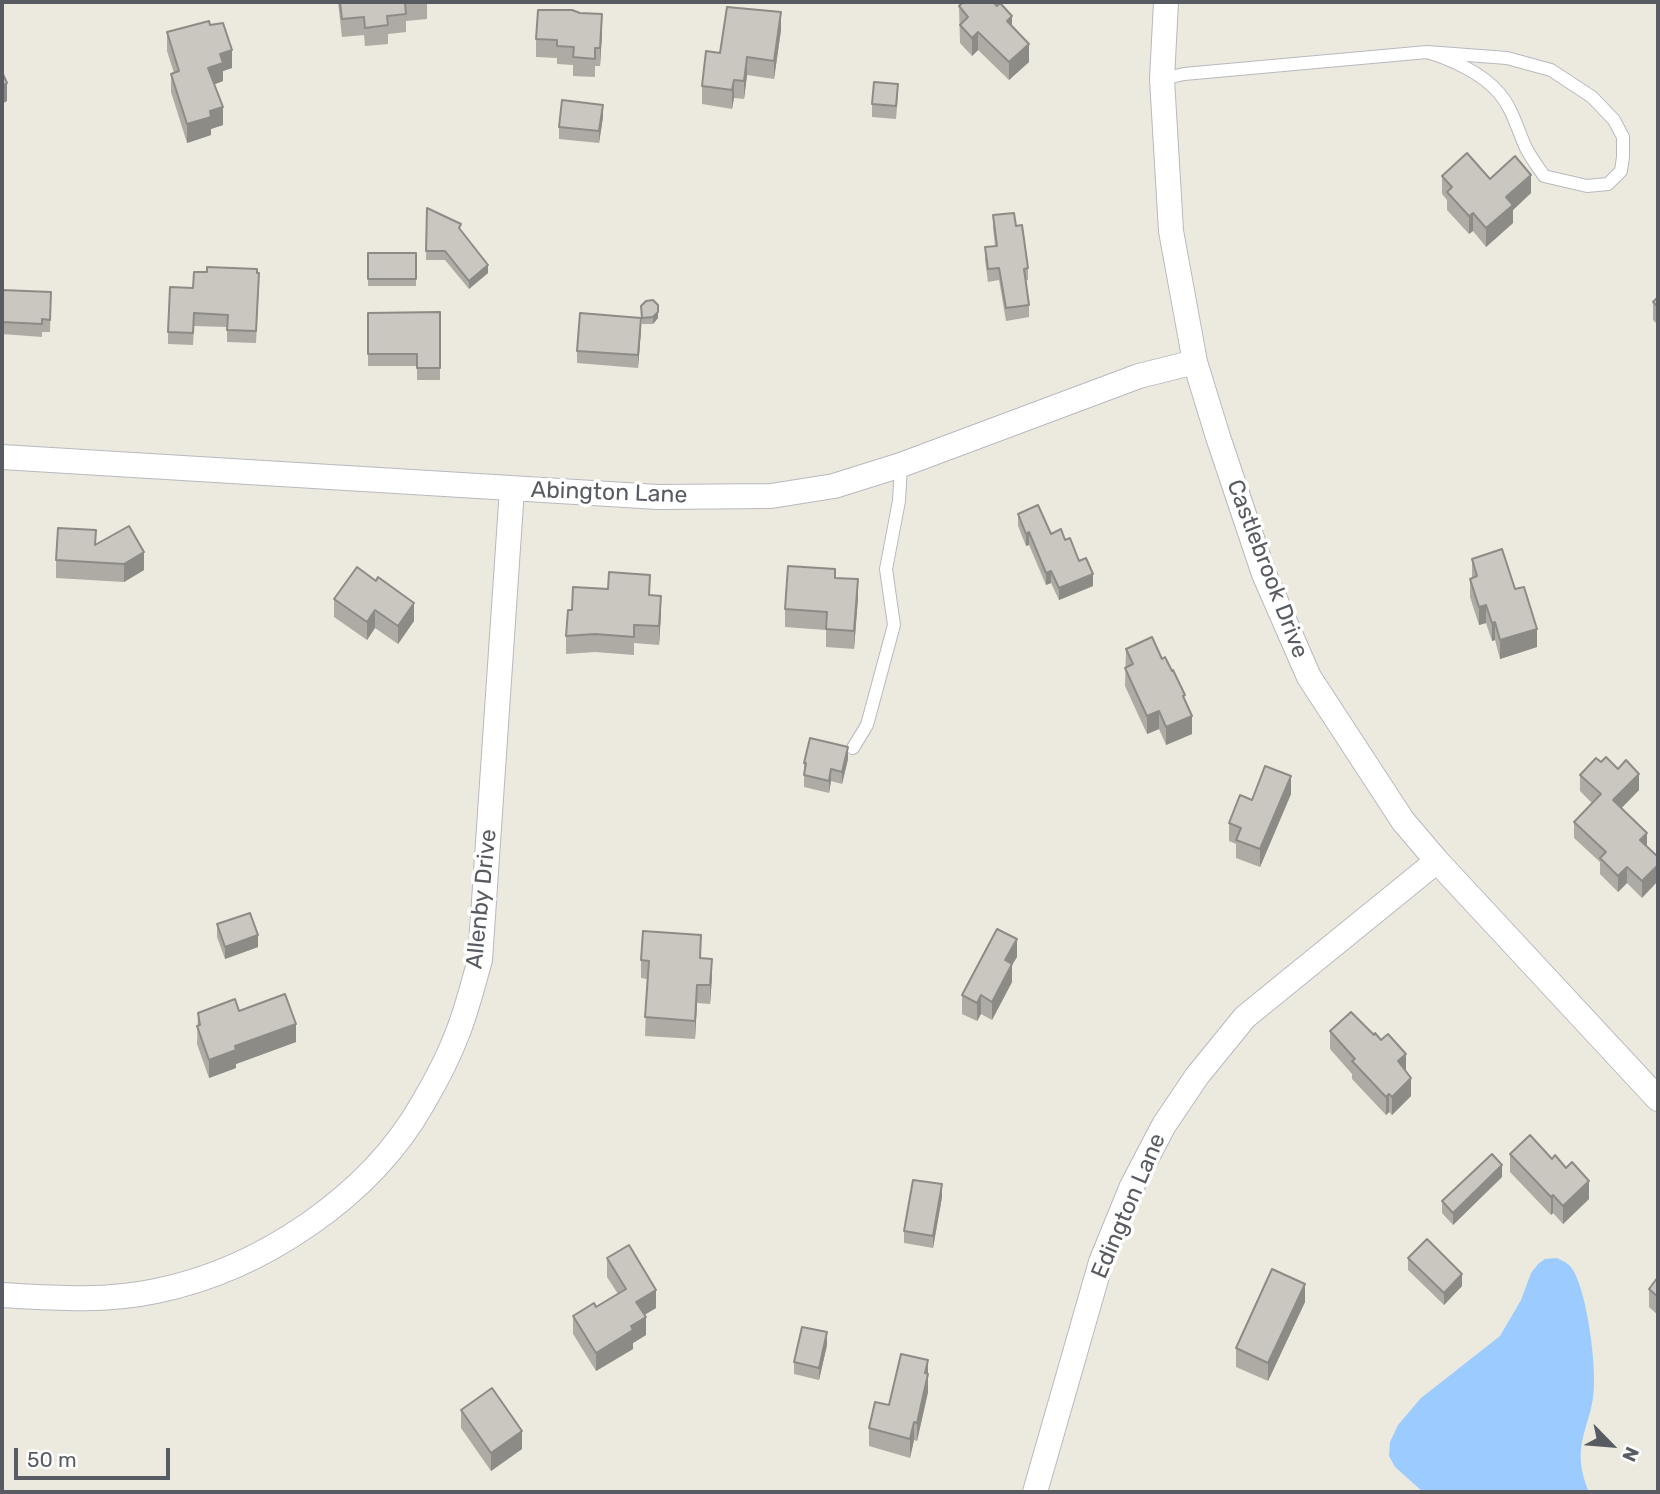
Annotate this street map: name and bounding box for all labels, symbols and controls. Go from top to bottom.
street label: Abington Lane [530,476,688,510]
street label: Castlebrook Drive [1220,476,1314,662]
street label: Allenby Drive [461,828,503,970]
street label: Edington Lane [1086,1129,1172,1283]
north arrow [1576,1410,1646,1480]
scale bar [18,1434,173,1478]
text: N [1617,1443,1644,1465]
text: 50 m [27,1447,77,1472]

